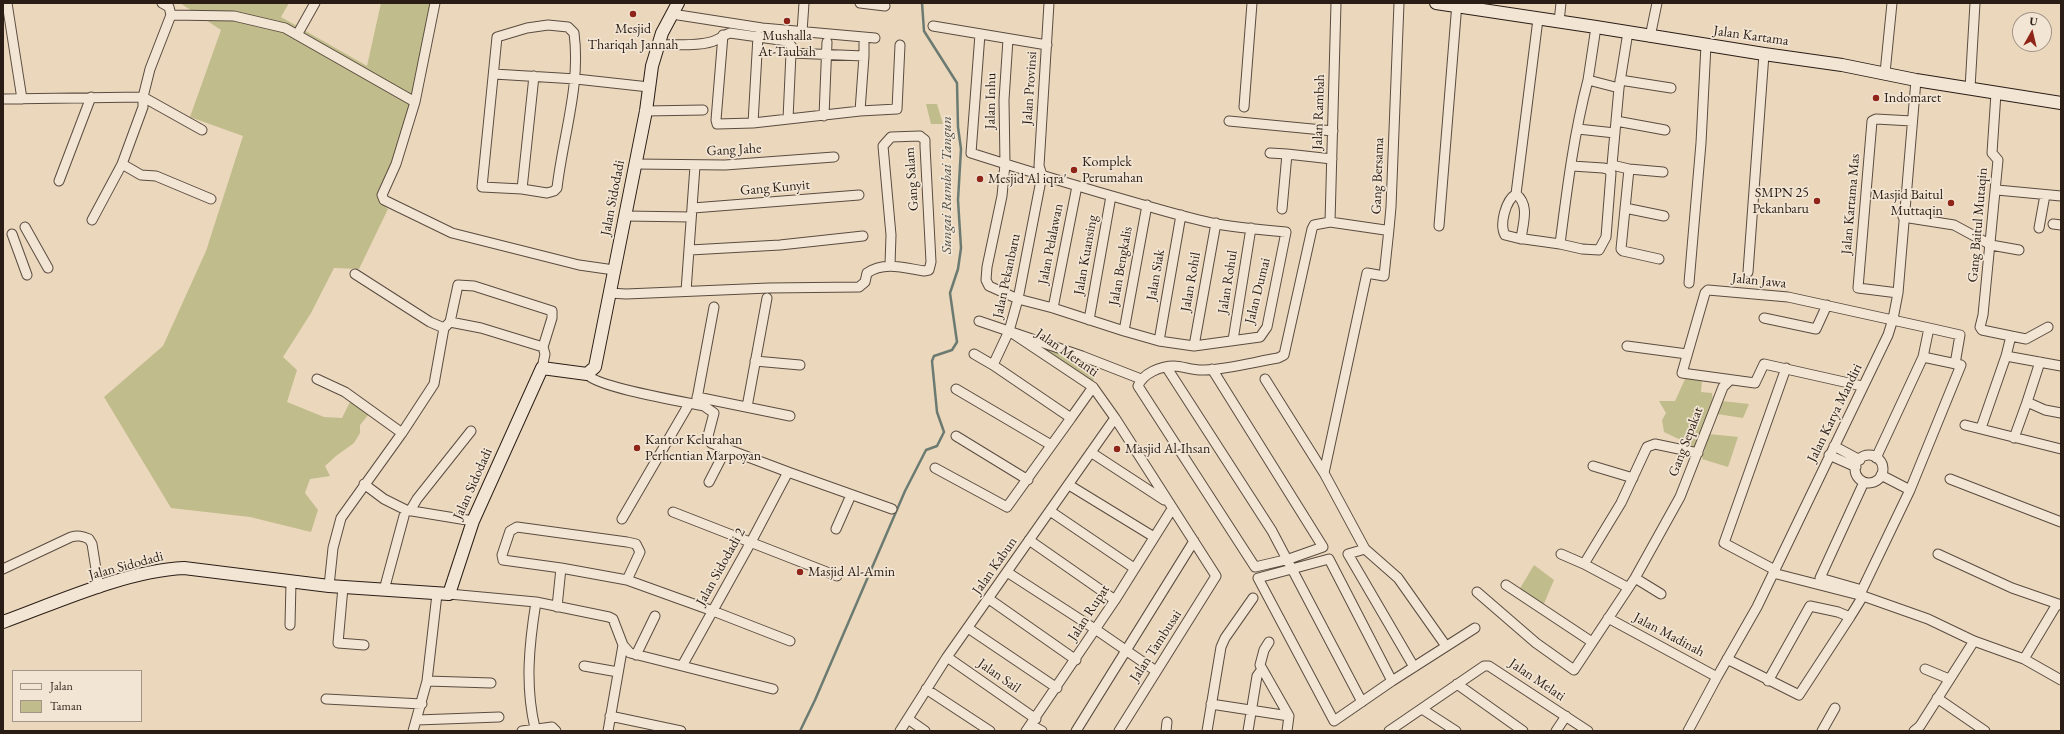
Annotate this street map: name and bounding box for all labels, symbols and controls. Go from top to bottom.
marker: Mesjid Thariqah Jannah [628,9,638,19]
north arrow [2012,12,2052,52]
text: U [2028,14,2039,29]
marker: Mushalla At-Taubah [782,16,792,26]
place label: Mesjid Thariqah Jannah [588,21,678,54]
street label: Jalan Kartama [1712,22,1790,50]
place label: Mushalla At-Taubah [758,28,816,60]
street label: Jalan Provinsi [1019,51,1041,125]
street label: Jalan Inhu [982,73,1000,129]
street label: Jalan Rambah [1309,74,1329,150]
place label: Indomaret [1884,90,1941,106]
marker: Indomaret [1871,93,1881,103]
water label: Sungai Rumbai Tangun [938,116,956,254]
street label: Gang Bersama [1368,137,1388,215]
street label: Gang Jahe [706,140,762,160]
street label: Gang Salam [901,146,923,212]
street label: Jalan Kartama Mas [1838,153,1864,255]
place label: Komplek Perumahan [1082,154,1143,186]
street label: Jalan Sidodadi [597,159,629,237]
marker: Komplek Perumahan [1069,165,1079,175]
street label: Gang Baitul Mutaqin [1965,167,1991,283]
place label: Mesjid Al iqra' [988,171,1066,187]
marker: Mesjid Al iqra' [975,174,985,184]
street label: Gang Kunyit [740,177,810,199]
place label: SMPN 25 Pekanbaru [1752,185,1809,218]
place label: Masjid Baitul Muttaqin [1872,187,1943,220]
marker: SMPN 25 Pekanbaru [1812,196,1822,206]
marker: Masjid Baitul Muttaqin [1946,198,1956,208]
street label: Jalan Pelalawan [1035,202,1067,286]
street label: Jalan Kuansing [1071,214,1101,296]
street label: Jalan Bengkalis [1106,225,1136,307]
street label: Jalan Pekanbaru [990,232,1024,320]
street label: Jalan Siak [1143,248,1169,302]
street label: Jalan Rohul [1215,249,1241,315]
street label: Jalan Rohil [1178,251,1204,313]
street label: Jalan Dumai [1242,256,1274,326]
street label: Jalan Jawa [1731,270,1787,292]
street label: Jalan Meranti [1032,325,1102,381]
street label: Jalan Karya Mandiri [1804,361,1866,465]
street label: Gang Sepakat [1665,405,1707,479]
place label: Kantor Kelurahan Perhentian Marpoyan [645,432,761,464]
place label: Masjid Al-Ihsan [1125,441,1210,457]
marker: Kantor Kelurahan Perhentian Marpoyan [632,443,642,453]
marker: Masjid Al-Ihsan [1112,444,1122,454]
street label: Jalan Sidodadi [450,446,496,522]
street label: Jalan Sidodadi 2 [693,525,749,609]
street label: Jalan Kabun [969,534,1021,598]
street label: Jalan Sidodadi [87,548,165,584]
place label: Masjid Al-Amin [808,564,895,580]
marker: Masjid Al-Amin [795,567,805,577]
street label: Jalan Rupat [1065,582,1113,644]
street label: Jalan Tambusai [1127,607,1185,685]
street label: Jalan Madinah [1631,609,1707,661]
street label: Jalan Sail [974,655,1024,697]
street label: Jalan Melati [1506,655,1568,705]
legend [12,670,142,722]
text: Jalan [50,678,73,694]
text: Taman [50,698,82,714]

